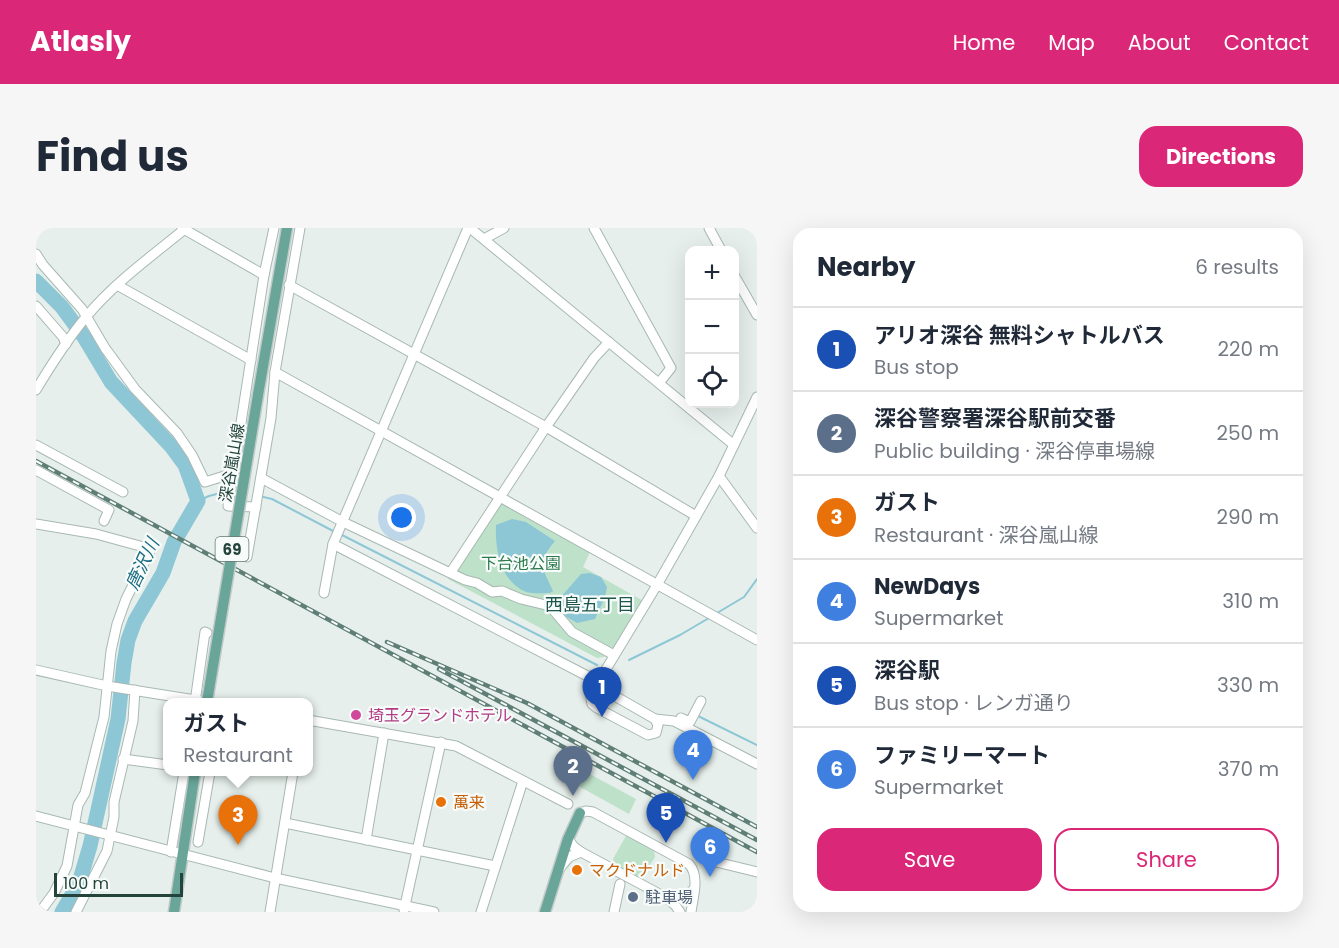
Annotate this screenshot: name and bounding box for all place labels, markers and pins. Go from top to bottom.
pin: 1 [582,668,622,717]
place label: 埼玉グランドホテル [368,704,512,727]
marker: 埼玉グランドホテル [349,708,363,722]
pin: 4 [674,730,712,780]
pin: 2 [554,746,592,796]
place label: 萬来 [453,791,485,814]
pin: 5 [646,794,686,843]
marker: 萬来 [434,795,448,809]
pin: 3 [218,796,258,845]
pin: 6 [690,828,730,877]
place label: マクドナルド [589,859,685,882]
marker: マクドナルド [570,863,584,877]
place label: 駐車場 [645,886,693,909]
marker: 駐車場 [626,890,640,904]

